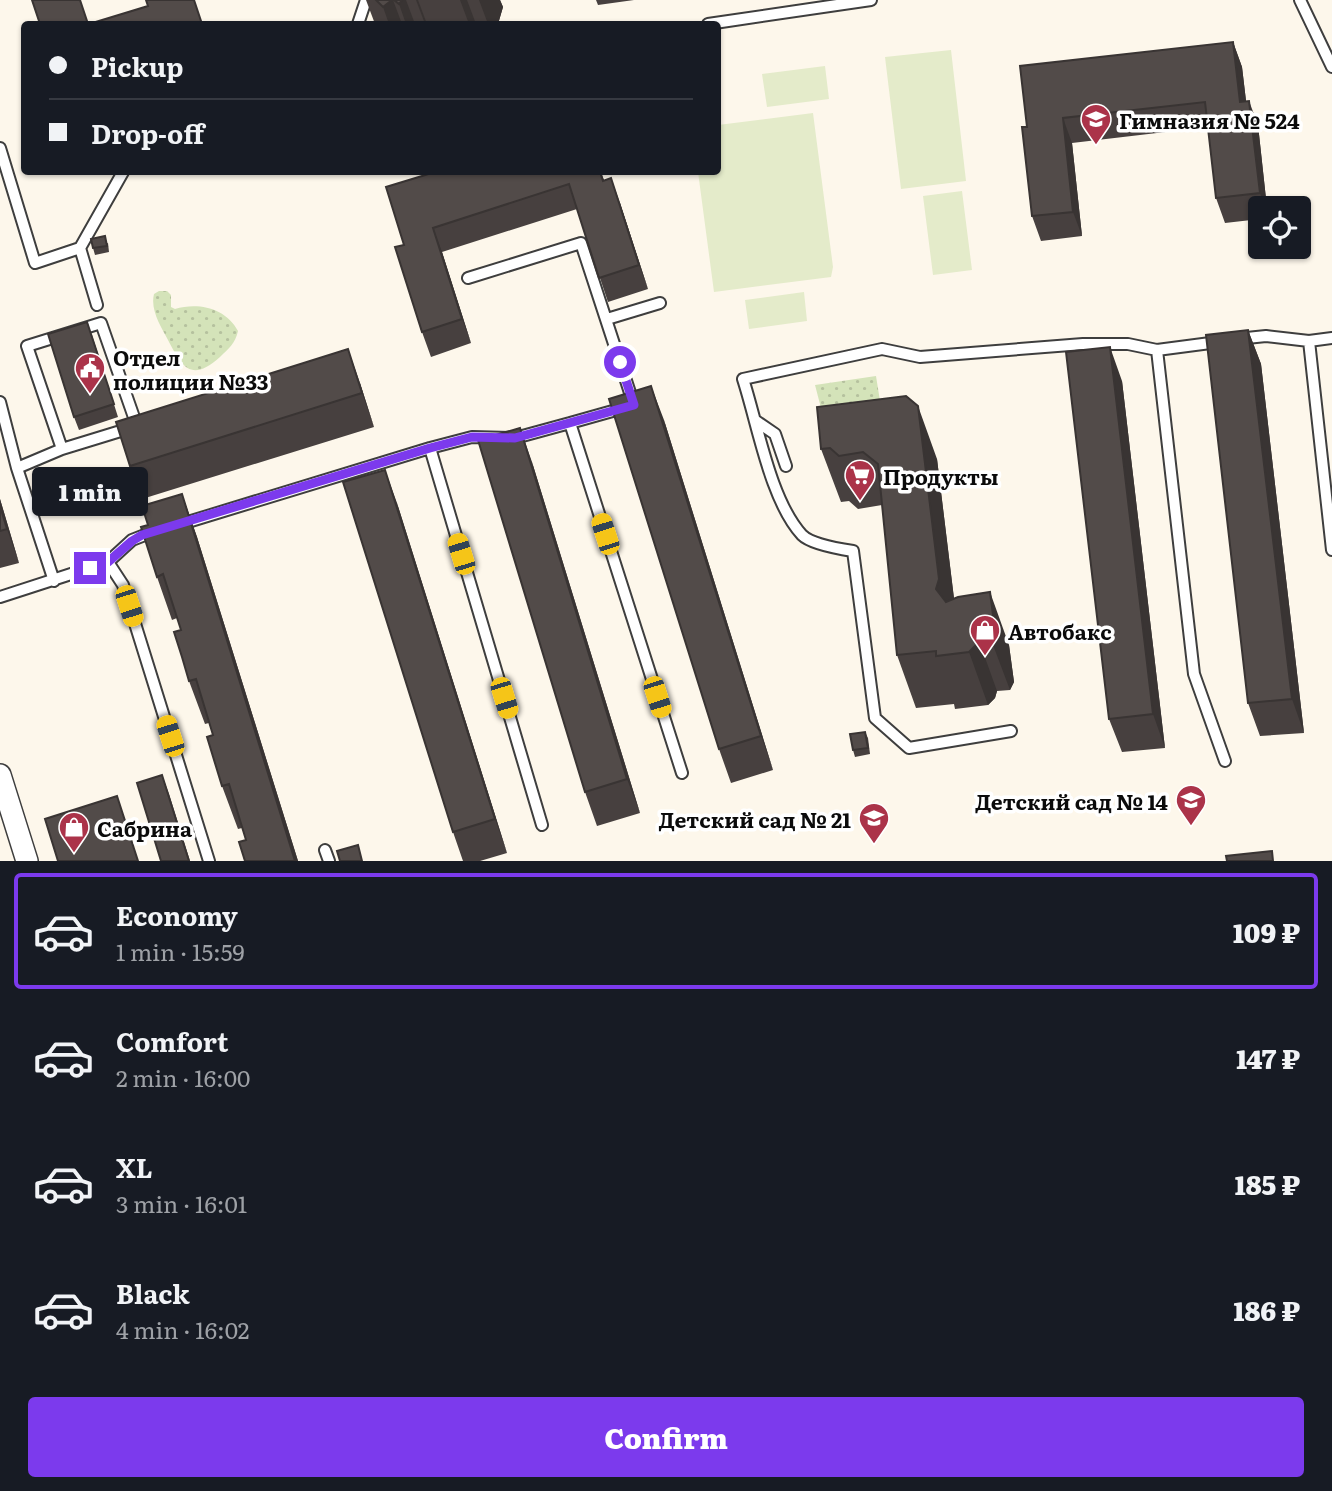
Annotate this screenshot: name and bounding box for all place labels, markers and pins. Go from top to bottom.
school or university icon: Гимназия № 524 [1079,102,1113,146]
place label: Гимназия № 524 [1119,104,1300,135]
place label: Отдел полиции №33 [113,341,268,396]
public building icon: Отдел полиции №33 [73,351,107,395]
supermarket icon: Продукты [843,458,877,502]
place label: Продукты [883,460,998,491]
shop icon: Автобакс [968,613,1002,657]
place label: Автобакс [1008,615,1112,646]
school or university icon: Детский сад № 14 [1174,783,1208,827]
place label: Детский сад № 14 [975,785,1168,816]
school or university icon: Детский сад № 21 [857,801,891,845]
place label: Детский сад № 21 [659,803,851,834]
shop icon: Сабрина [57,810,91,854]
place label: Сабрина [97,812,193,843]

